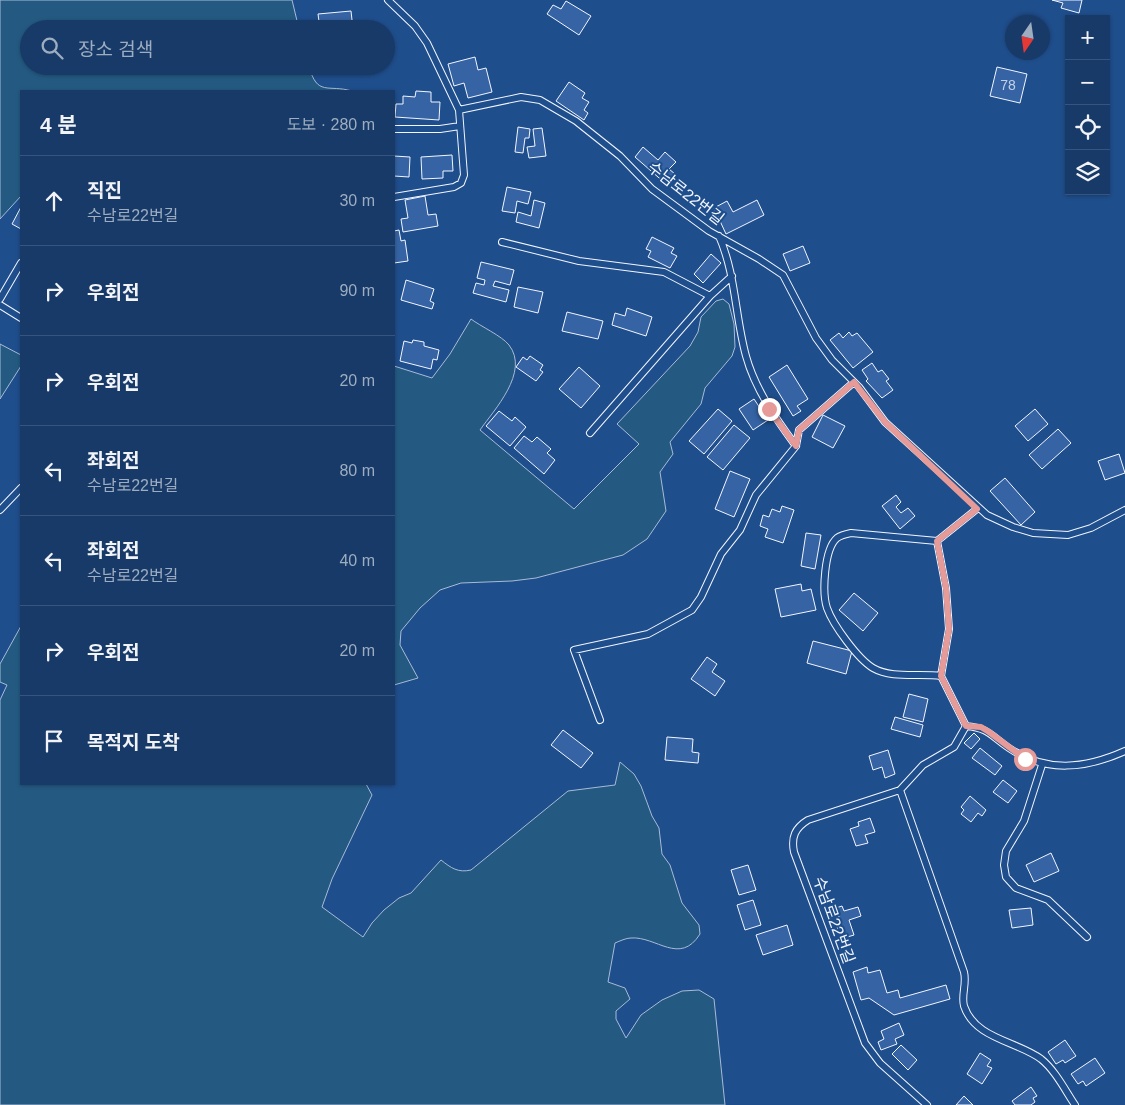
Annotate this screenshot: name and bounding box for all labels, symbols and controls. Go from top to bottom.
north arrow [1005,15,1050,60]
map controls [1065,15,1110,195]
button: + [1065,15,1110,60]
search box [20,20,395,75]
icon: search [38,34,66,62]
text: 장소 검색 [78,39,153,60]
button: − [1065,60,1110,105]
house number: 78 [1000,77,1016,93]
button: locate [1065,105,1110,150]
text: 4 분 [40,113,77,136]
text: 도보 · 280 m [287,116,375,133]
button: layers [1065,150,1110,195]
street label: 수남로22번길 [645,158,727,228]
text: 직진 [87,180,122,201]
icon: ahead [40,187,68,215]
text: 30 m [339,192,375,209]
text: 수남로22번길 [87,207,178,224]
icon: right [40,277,68,305]
text: 우회전 [87,282,139,303]
text: 90 m [339,282,375,299]
icon: right [40,367,68,395]
text: 우회전 [87,372,139,393]
text: 20 m [339,372,375,389]
route end [758,398,781,421]
text: 좌회전 [87,450,139,471]
icon: left [40,457,68,485]
text: 80 m [339,462,375,479]
text: 수남로22번길 [87,477,178,494]
text: 좌회전 [87,540,139,561]
icon: left [40,547,68,575]
text: 40 m [339,552,375,569]
text: 수남로22번길 [87,567,178,584]
icon: right [40,637,68,665]
text: 우회전 [87,642,139,663]
text: 20 m [339,642,375,659]
icon: arrive [40,727,68,755]
text: 목적지 도착 [87,732,180,753]
route start [1014,748,1037,771]
street label: 수남로22번길 [810,874,858,966]

